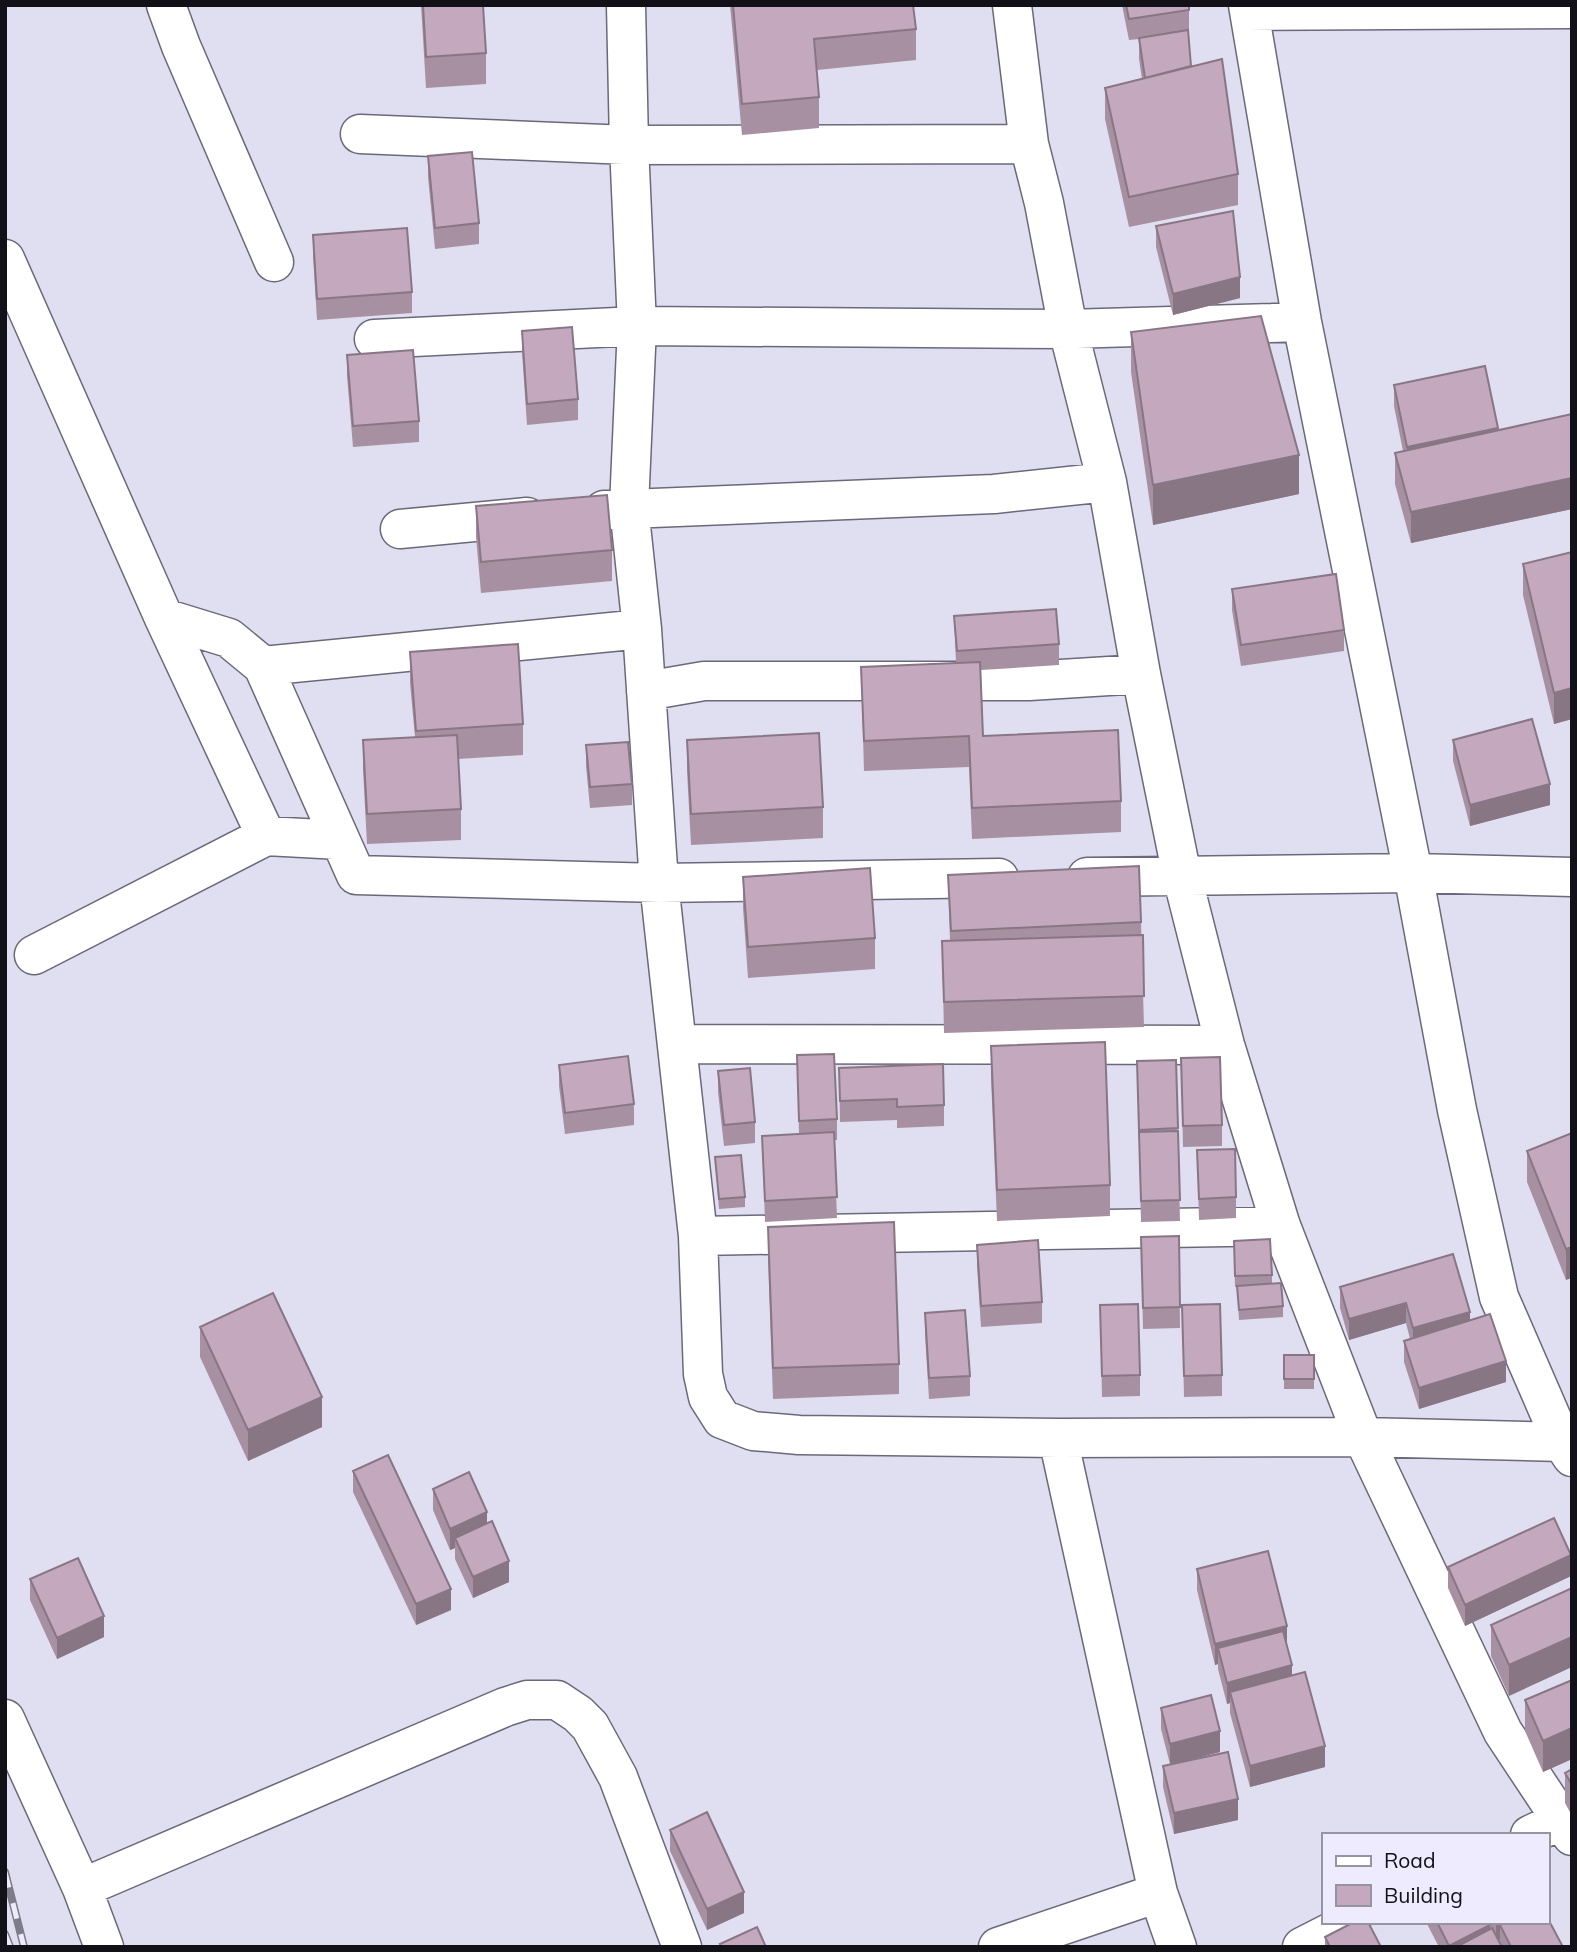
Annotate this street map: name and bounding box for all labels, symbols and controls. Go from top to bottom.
legend [1322,1833,1549,1924]
text: Road [1384,1847,1435,1873]
text: Building [1384,1882,1463,1908]

